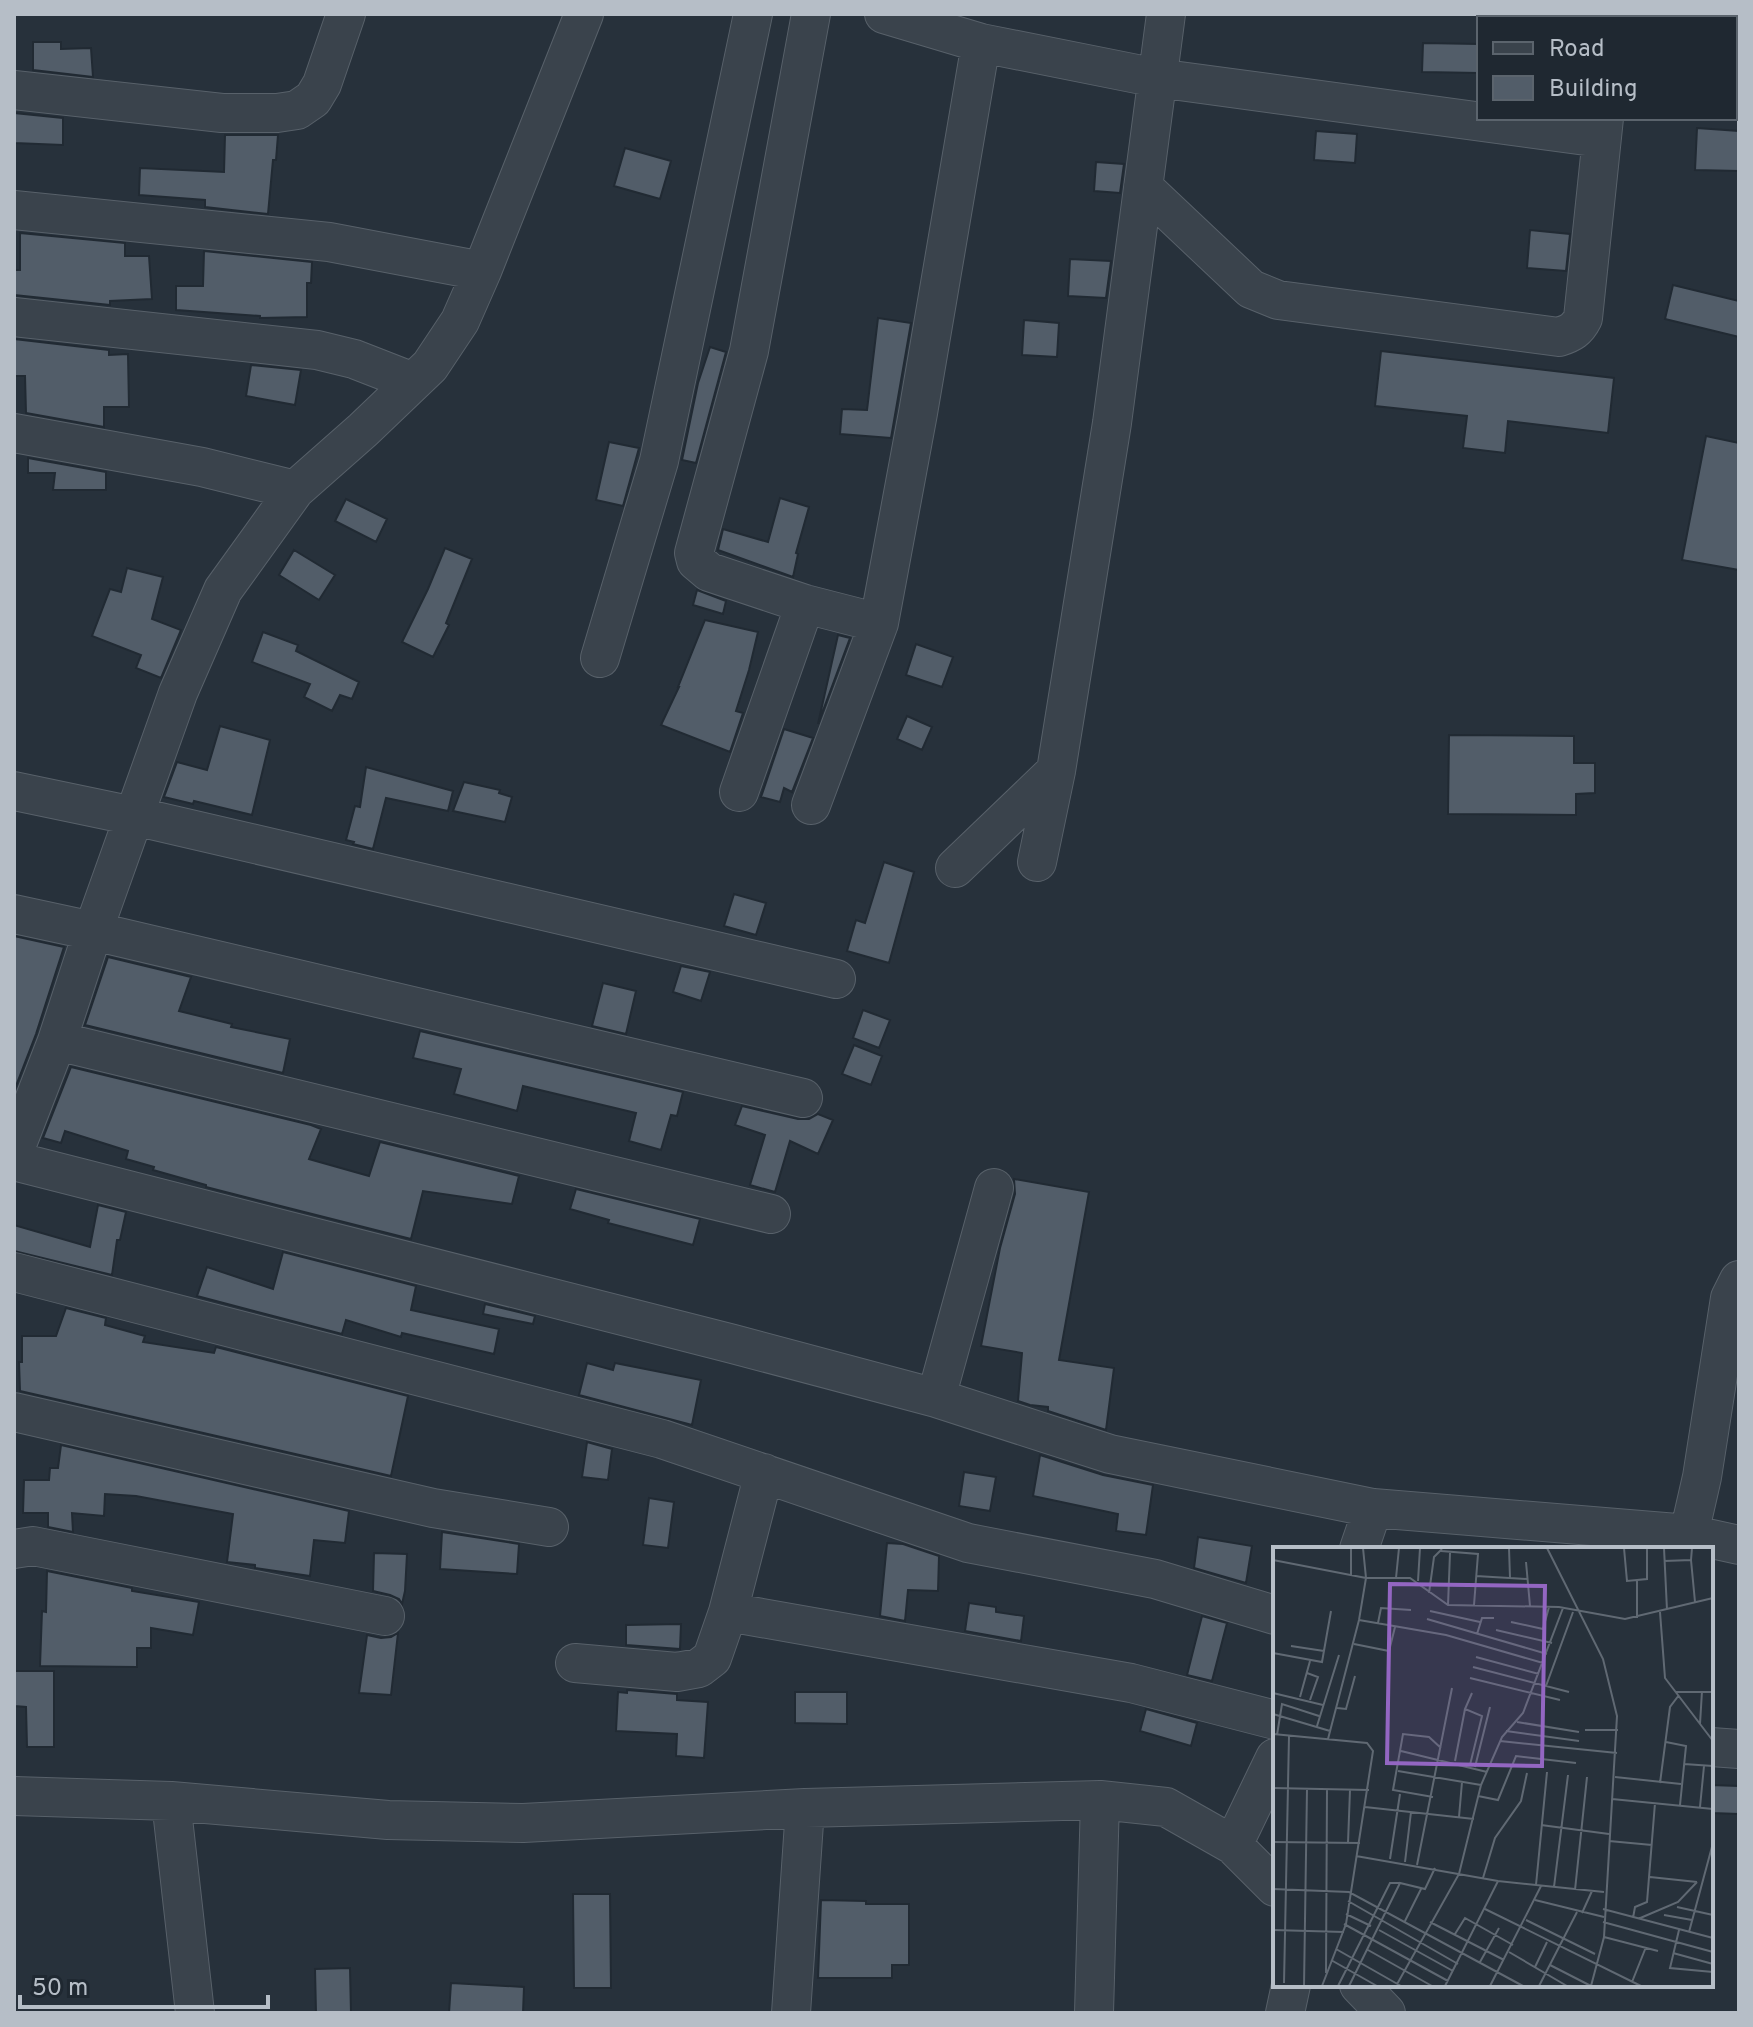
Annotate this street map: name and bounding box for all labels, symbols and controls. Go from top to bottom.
legend [1477,16,1737,120]
text: Road [1549,35,1605,65]
text: Building [1549,75,1638,105]
inset map [1273,1547,1713,1987]
scale bar [20,1959,268,2009]
text: 50 m [32,1974,88,2004]

